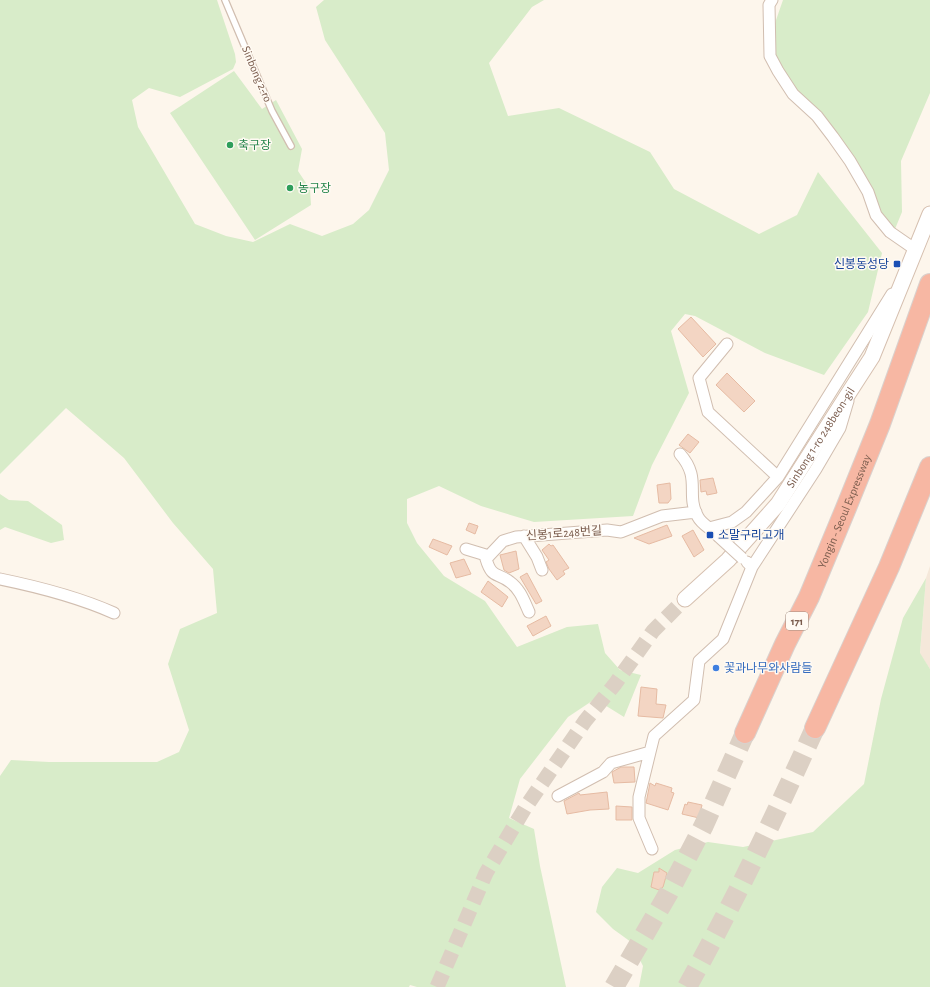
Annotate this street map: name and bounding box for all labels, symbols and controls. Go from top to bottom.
street label: Sinbong 2-ro [240,44,274,104]
place label: 축구장 [238,139,271,151]
marker: 축구장 [225,140,235,150]
place label: 농구장 [298,182,331,194]
marker: 농구장 [285,183,295,193]
place label: 신봉동성당 [834,258,889,270]
marker: 신봉동성당 [892,259,902,269]
street label: Sinbong 1-ro 248beon-gil [784,385,857,490]
street label: Yongin - Seoul Expressway [816,453,874,570]
street label: 신봉1로248번길 [526,524,602,542]
place label: 소말구리고개 [718,529,784,541]
marker: 소말구리고개 [705,530,715,540]
road number: 171 [786,612,808,630]
place label: 꽃과나무와사람들 [724,662,812,674]
marker: 꽃과나무와사람들 [711,663,721,673]

